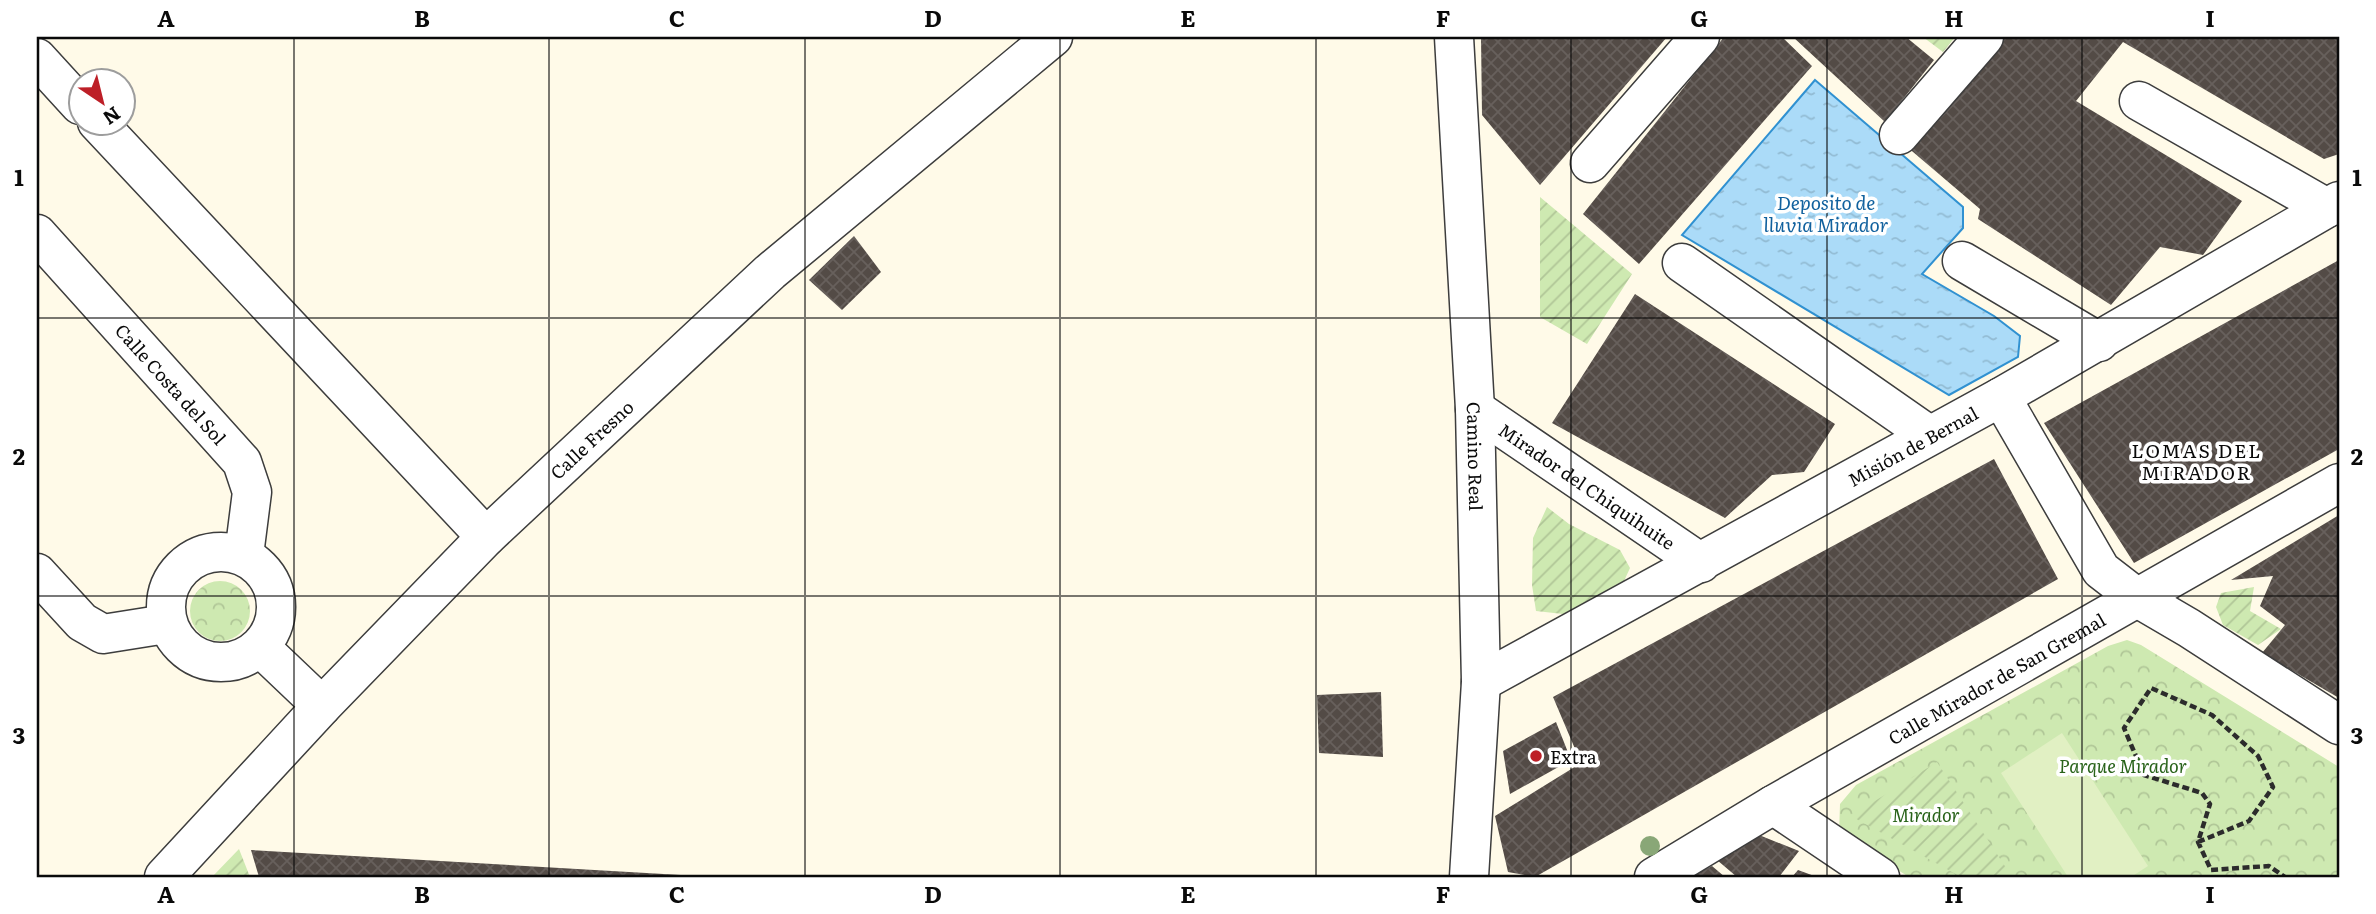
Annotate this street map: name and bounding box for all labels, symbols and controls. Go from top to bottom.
text: A [157,0,175,34]
text: B [414,0,430,34]
text: C [669,0,685,34]
text: D [924,0,942,34]
text: E [1180,0,1196,34]
text: F [1436,0,1451,34]
text: G [1690,0,1708,34]
text: H [1944,0,1964,34]
text: I [2205,0,2215,34]
north arrow [66,66,136,136]
text: N [98,101,127,133]
text: 1 [14,159,24,193]
text: 1 [2352,159,2362,193]
water label: Deposito de lluvia Mirador [1763,188,1889,238]
street label: Calle Costa del Sol [110,317,233,450]
street label: Calle Fresno [543,393,639,485]
street label: Misión de Bernal [1842,399,1982,492]
street label: Camino Real [1461,401,1491,511]
street label: Mirador del Chiquihuite [1494,416,1681,555]
district label: LOMAS DEL MIRADOR [2132,436,2262,486]
text: 2 [13,438,25,472]
text: 2 [2351,438,2363,472]
street label: Calle Mirador de San Gremal [1883,605,2110,751]
text: 3 [13,717,25,751]
text: 3 [2351,717,2363,751]
place label: Extra [1550,743,1597,770]
marker: Extra [1528,748,1544,764]
park label: Parque Mirador [2059,752,2187,779]
park label: Mirador [1892,801,1960,828]
text: A [157,876,175,910]
text: B [414,876,430,910]
text: C [669,876,685,910]
text: D [924,876,942,910]
text: E [1180,876,1196,910]
text: F [1436,876,1451,910]
text: G [1690,876,1708,910]
text: H [1944,876,1964,910]
text: I [2205,876,2215,910]

